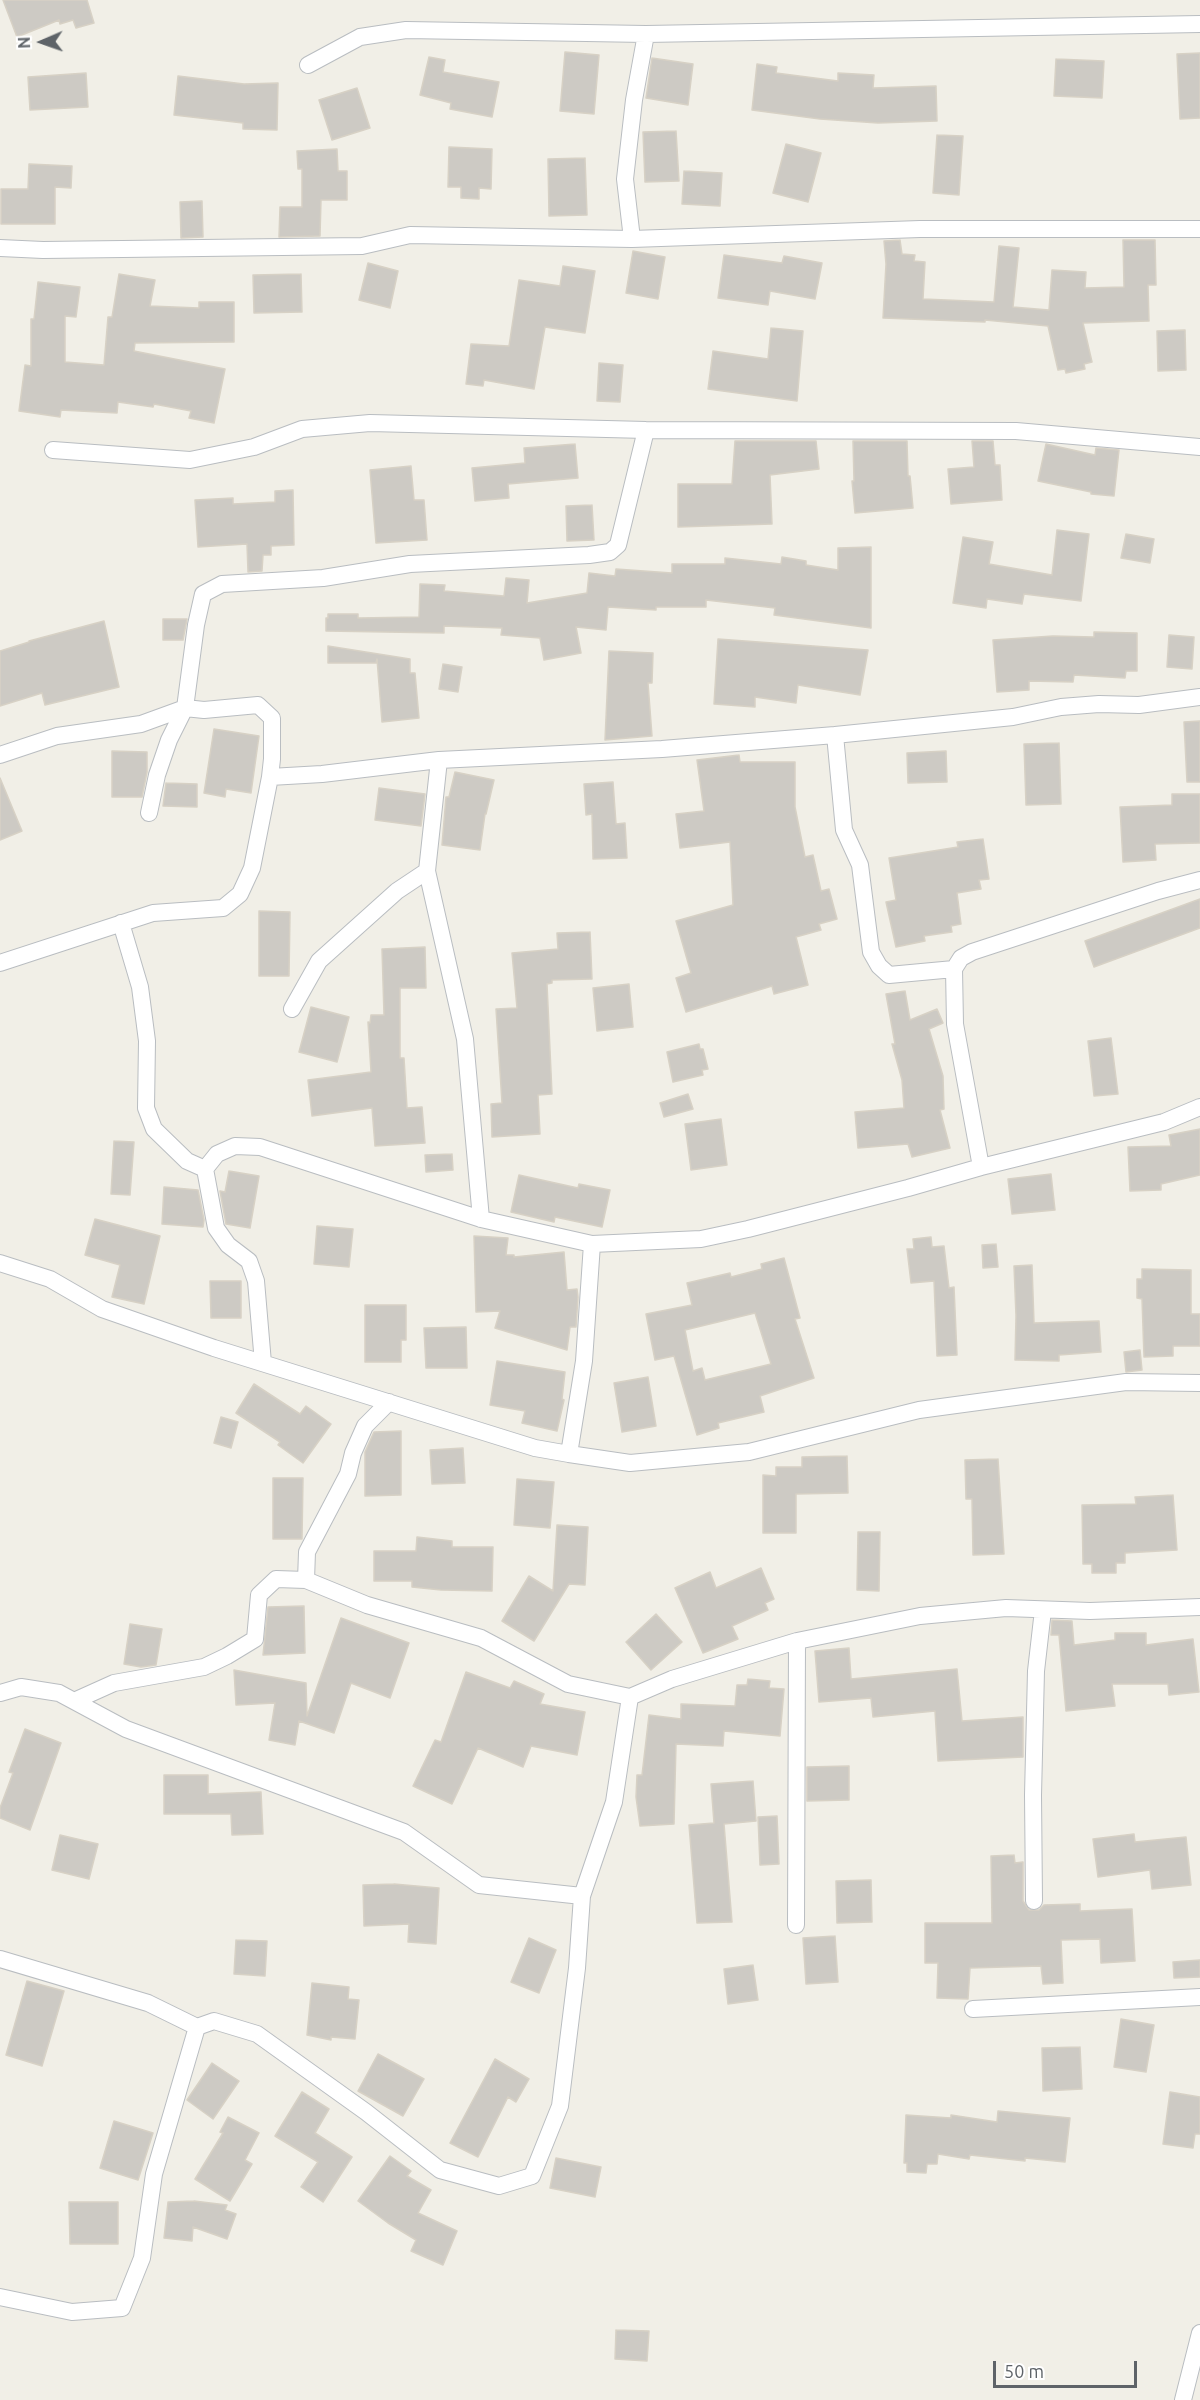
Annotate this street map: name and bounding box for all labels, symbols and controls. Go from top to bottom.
north arrow [12,12,72,72]
text: N [15,36,33,49]
scale bar [996,2349,1140,2387]
text: 50 m [1004,2361,1044,2381]

